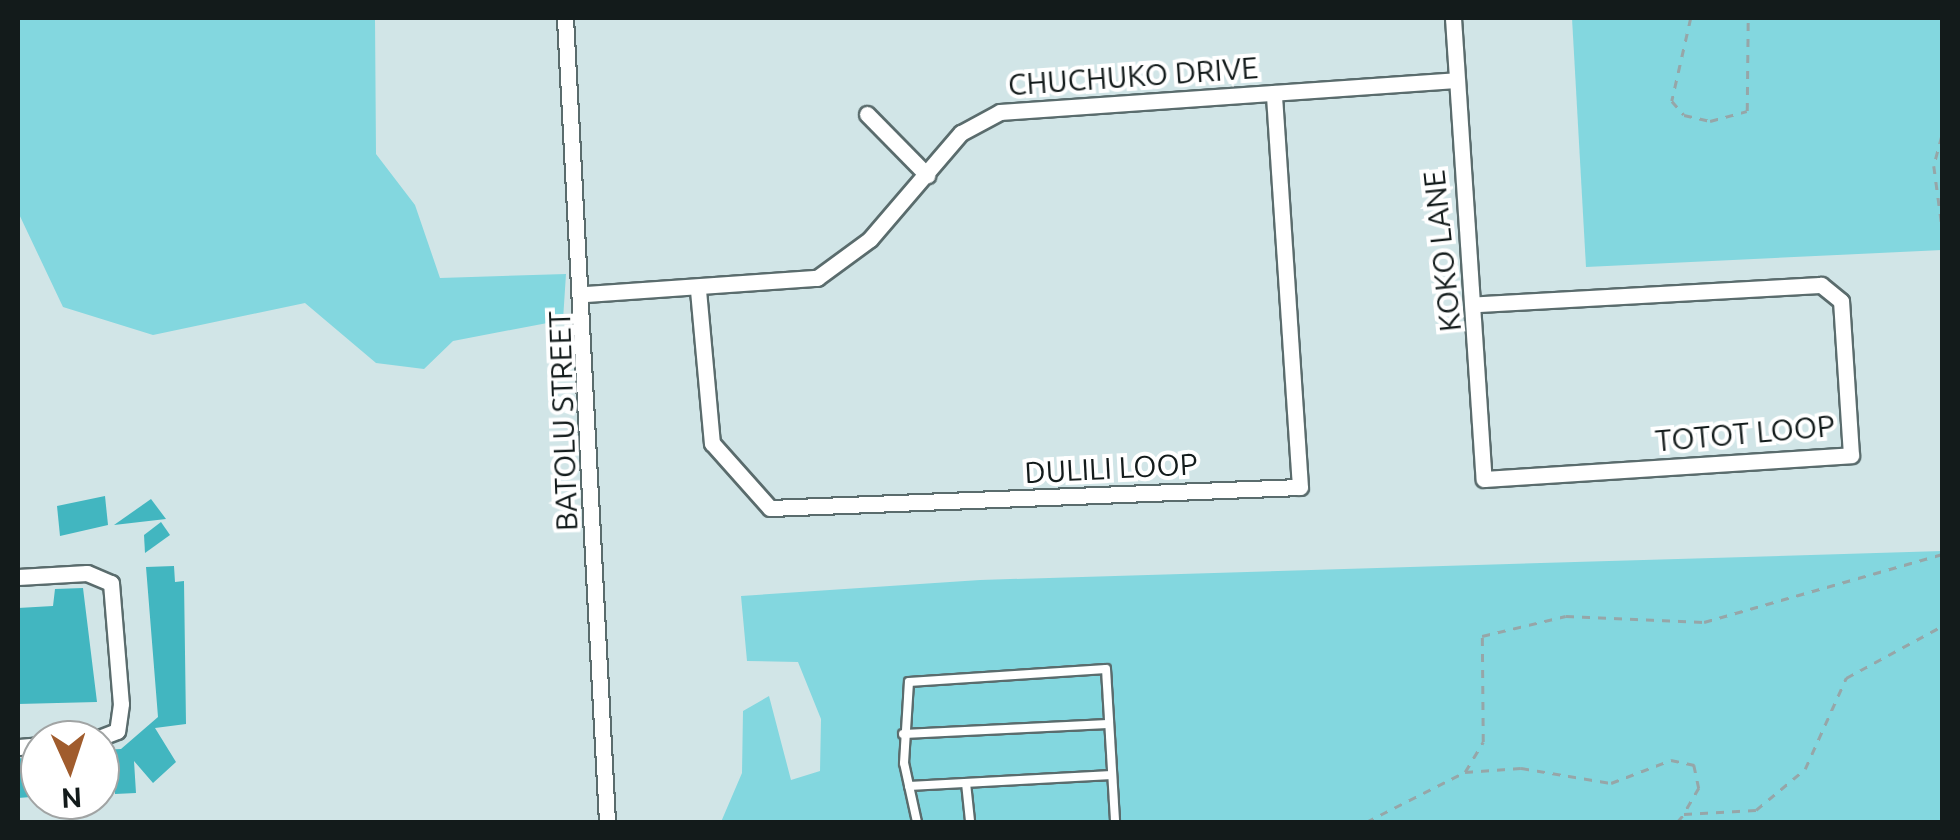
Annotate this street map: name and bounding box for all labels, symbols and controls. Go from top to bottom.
street label: CHUCHUKO DRIVE [1007,49,1259,103]
street label: KOKO LANE [1416,168,1468,334]
street label: BATOLU STREET [541,310,585,532]
street label: TOTOT LOOP [1654,407,1836,459]
street label: DULILI LOOP [1024,445,1198,491]
north arrow [20,720,120,820]
text: N [60,782,83,814]

